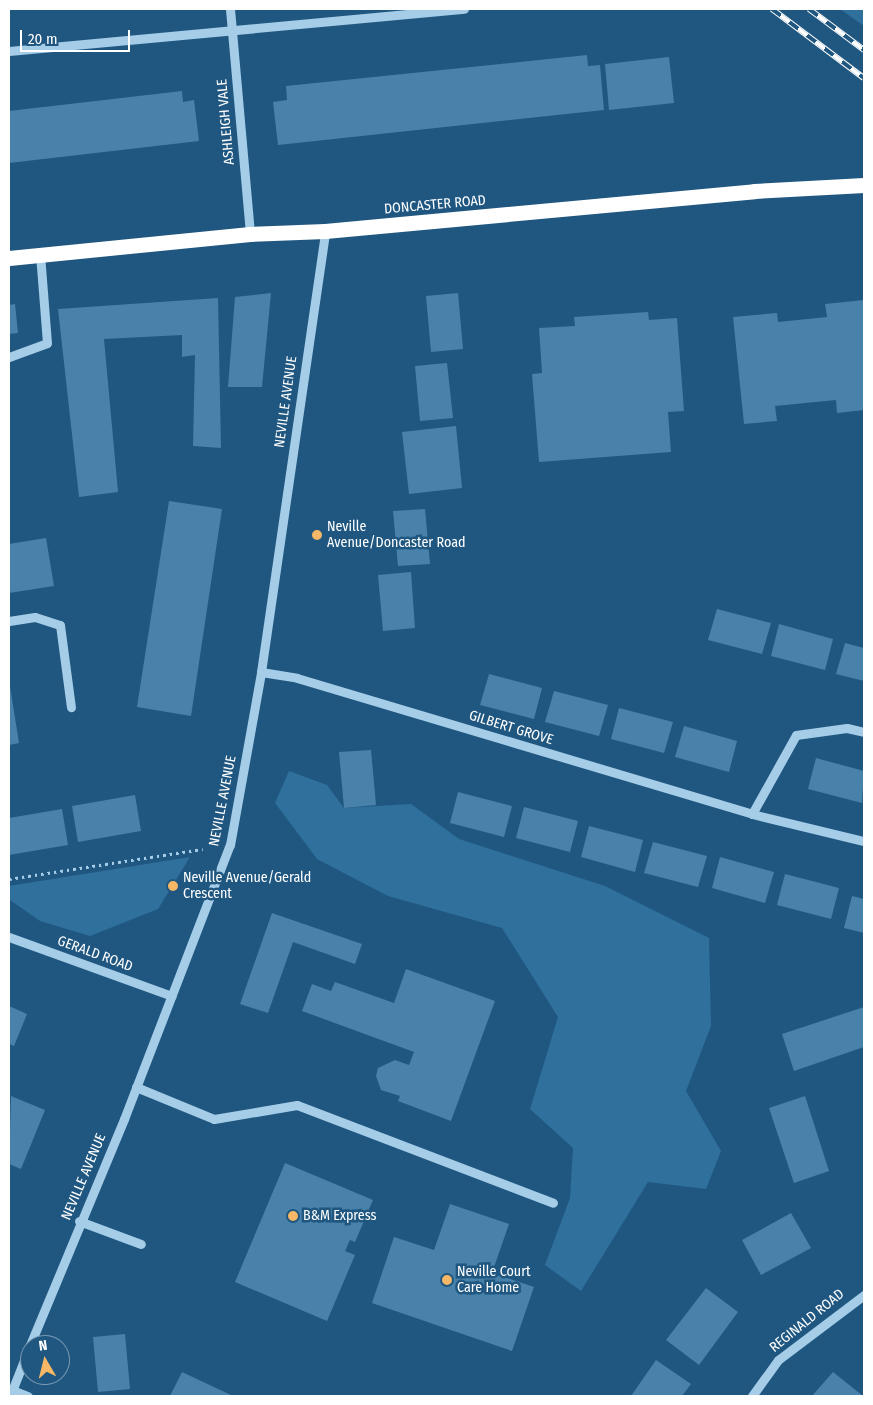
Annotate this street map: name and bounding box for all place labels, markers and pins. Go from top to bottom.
place label: Neville Avenue/Doncaster Road [327,519,466,552]
marker: Neville Avenue/Doncaster Road [311,529,323,541]
place label: Neville Avenue/Gerald Crescent [183,870,311,902]
marker: Neville Avenue/Gerald Crescent [167,880,179,892]
place label: B&M Express [303,1208,377,1224]
marker: B&M Express [287,1210,299,1222]
place label: Neville Court Care Home [457,1264,531,1296]
marker: Neville Court Care Home [441,1274,453,1286]

